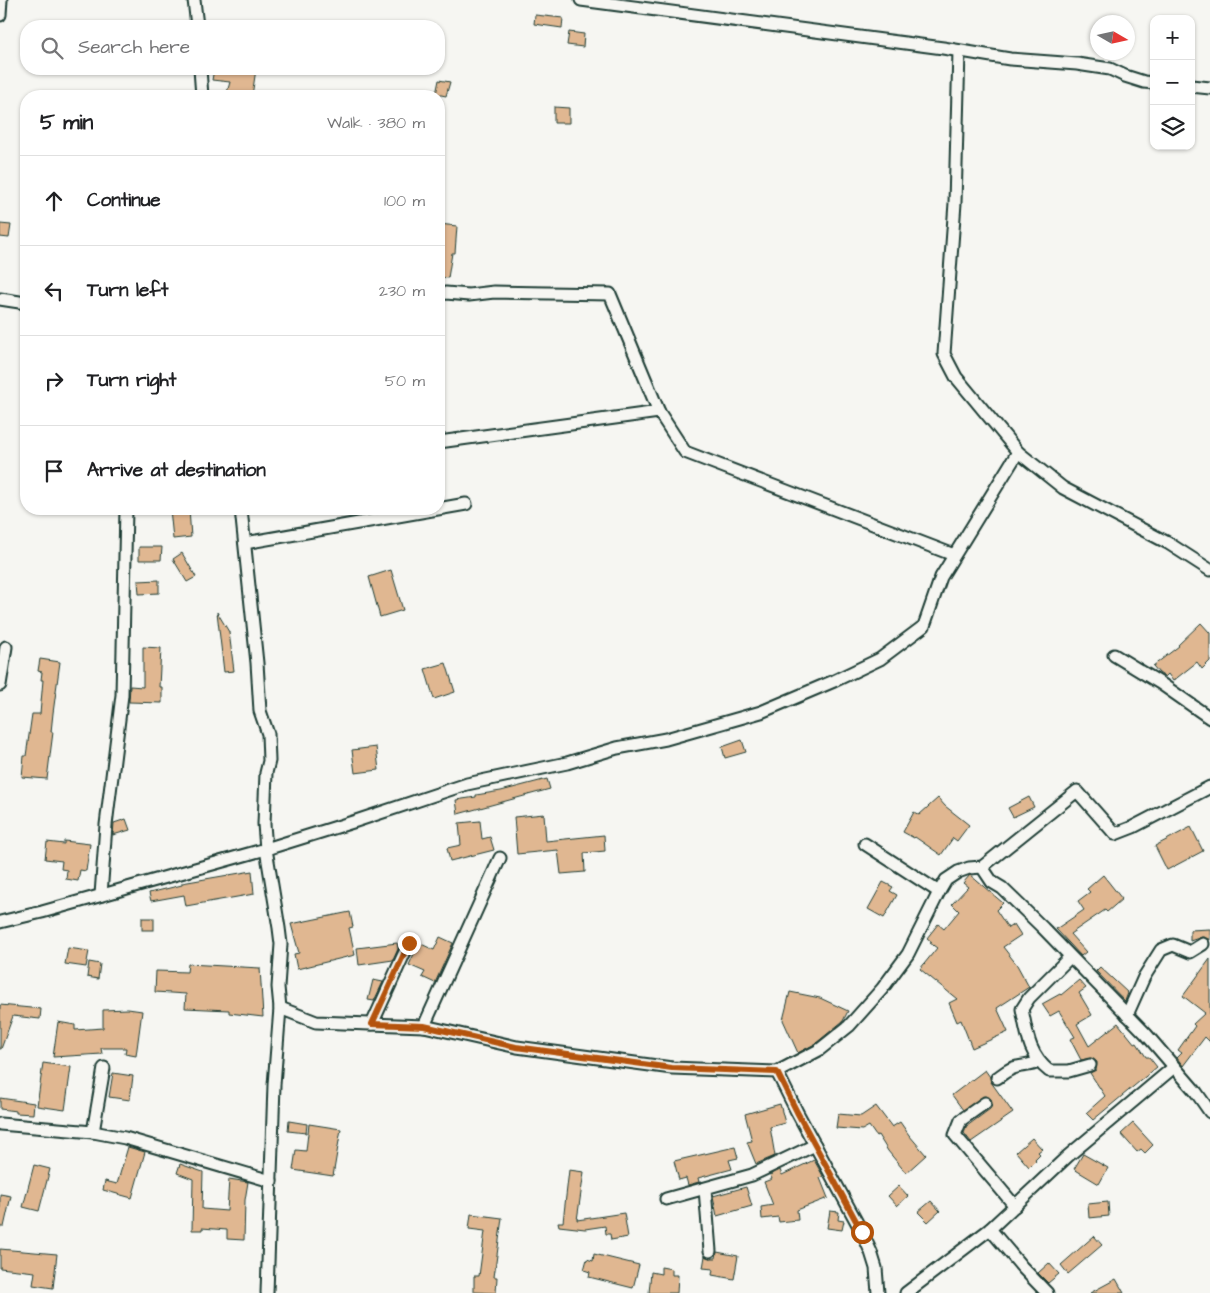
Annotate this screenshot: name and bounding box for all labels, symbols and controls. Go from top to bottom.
north arrow [1090,15,1135,60]
map controls [1150,15,1195,150]
button: + [1150,15,1195,60]
search box [20,20,445,75]
icon: search [38,34,66,62]
text: Search here [78,34,190,61]
button: − [1150,60,1195,105]
button: layers [1150,105,1195,150]
text: 5 min [40,108,93,137]
text: Walk · 380 m [327,112,425,134]
icon: ahead [40,187,68,215]
text: Continue [87,187,161,214]
text: 100 m [384,190,425,212]
icon: left [40,277,68,305]
text: Turn left [87,277,168,304]
text: 230 m [379,280,425,302]
icon: right [40,367,68,395]
text: Turn right [87,367,176,394]
text: 50 m [385,370,425,392]
icon: arrive [40,457,68,485]
text: Arrive at destination [87,457,266,484]
route end [398,932,421,955]
route start [851,1221,874,1244]

